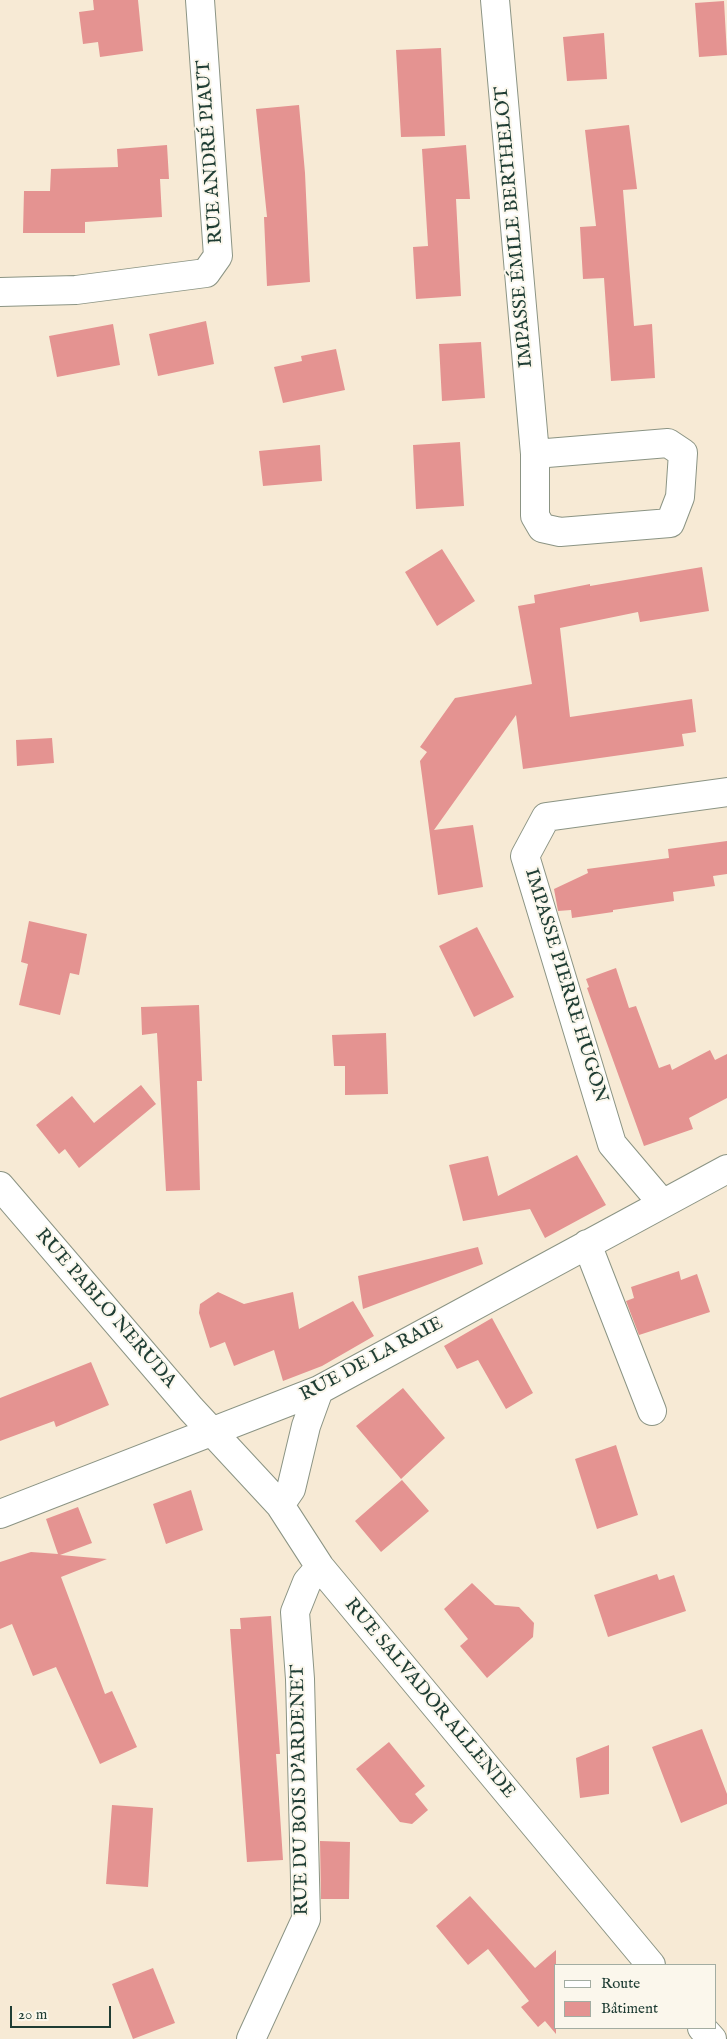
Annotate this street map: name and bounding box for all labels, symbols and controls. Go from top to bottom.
street label: RUE ANDRÉ PIAUT [193,59,229,245]
street label: IMPASSE ÉMILE BERTHELOT [491,85,539,369]
street label: IMPASSE PIERRE HUGON [518,866,612,1106]
street label: RUE PABLO NERUDA [30,1225,180,1393]
street label: RUE DE LA RAIE [297,1313,447,1407]
street label: RUE SALVADOR ALLENDE [339,1594,519,1804]
street label: RUE DU BOIS D'ARDENET [287,1664,315,1916]
legend [554,1964,717,2029]
text: Route [601,1974,640,1993]
scale bar [12,1996,114,2028]
text: Bâtiment [601,1999,658,2018]
text: 20 m [18,2005,47,2024]

